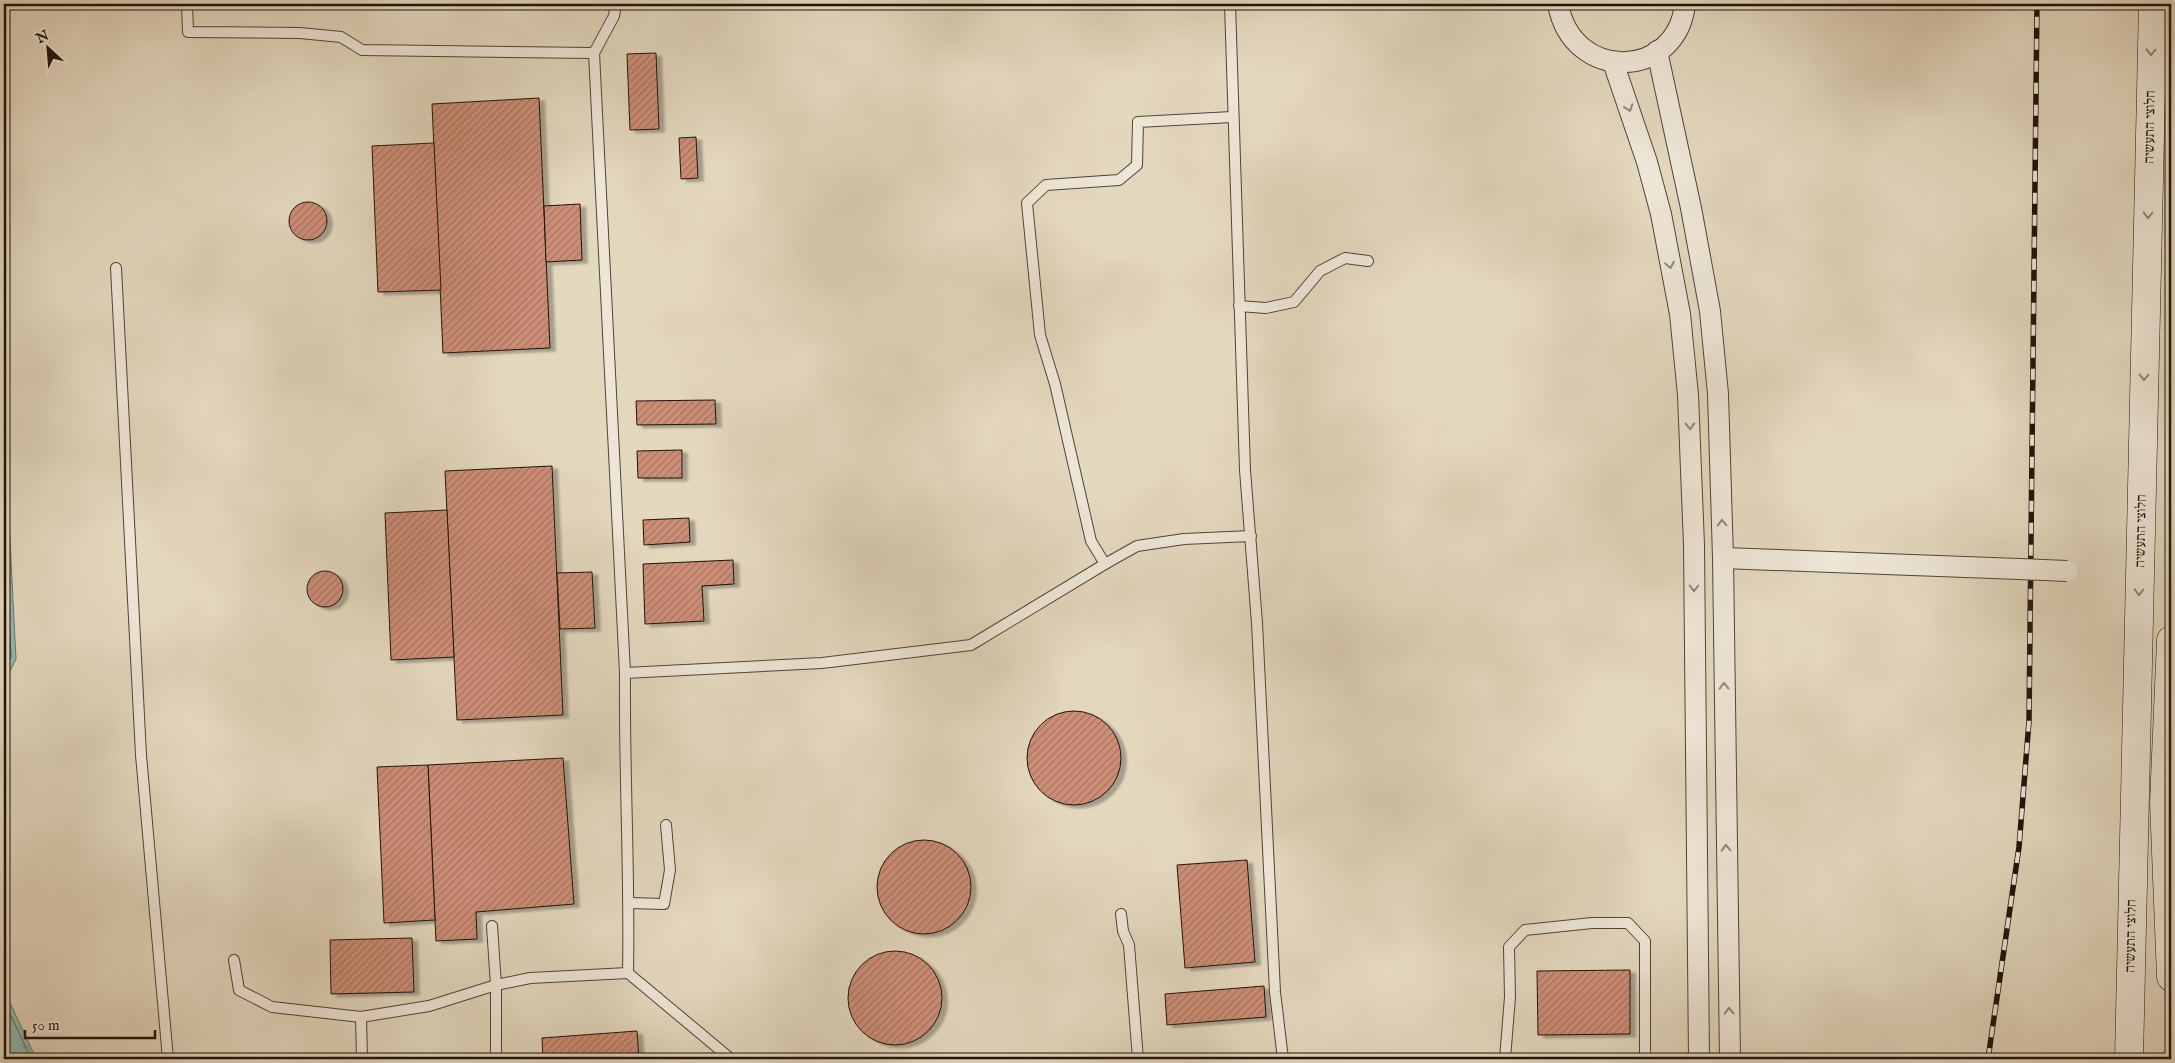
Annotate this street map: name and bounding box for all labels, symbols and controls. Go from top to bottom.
north arrow [22,22,72,72]
text: N [32,26,52,48]
one-way arrow [2146,49,2157,57]
street label: חלוצי התעשיה [2140,90,2160,164]
one-way arrow [1623,103,1633,112]
one-way arrow [2142,211,2153,219]
one-way arrow [1665,260,1675,269]
one-way arrow [2139,374,2149,382]
one-way arrow [1684,422,1695,430]
street label: חלוצי התעשיה [2131,494,2151,568]
one-way arrow [1717,519,1728,527]
one-way arrow [1689,585,1699,593]
one-way arrow [2134,589,2144,597]
one-way arrow [1719,681,1730,689]
one-way arrow [1721,844,1731,852]
street label: חלוצי התעשיה [2121,899,2141,973]
one-way arrow [1724,1006,1734,1014]
scale bar [25,1008,155,1040]
text: 50 m [32,1016,60,1035]

